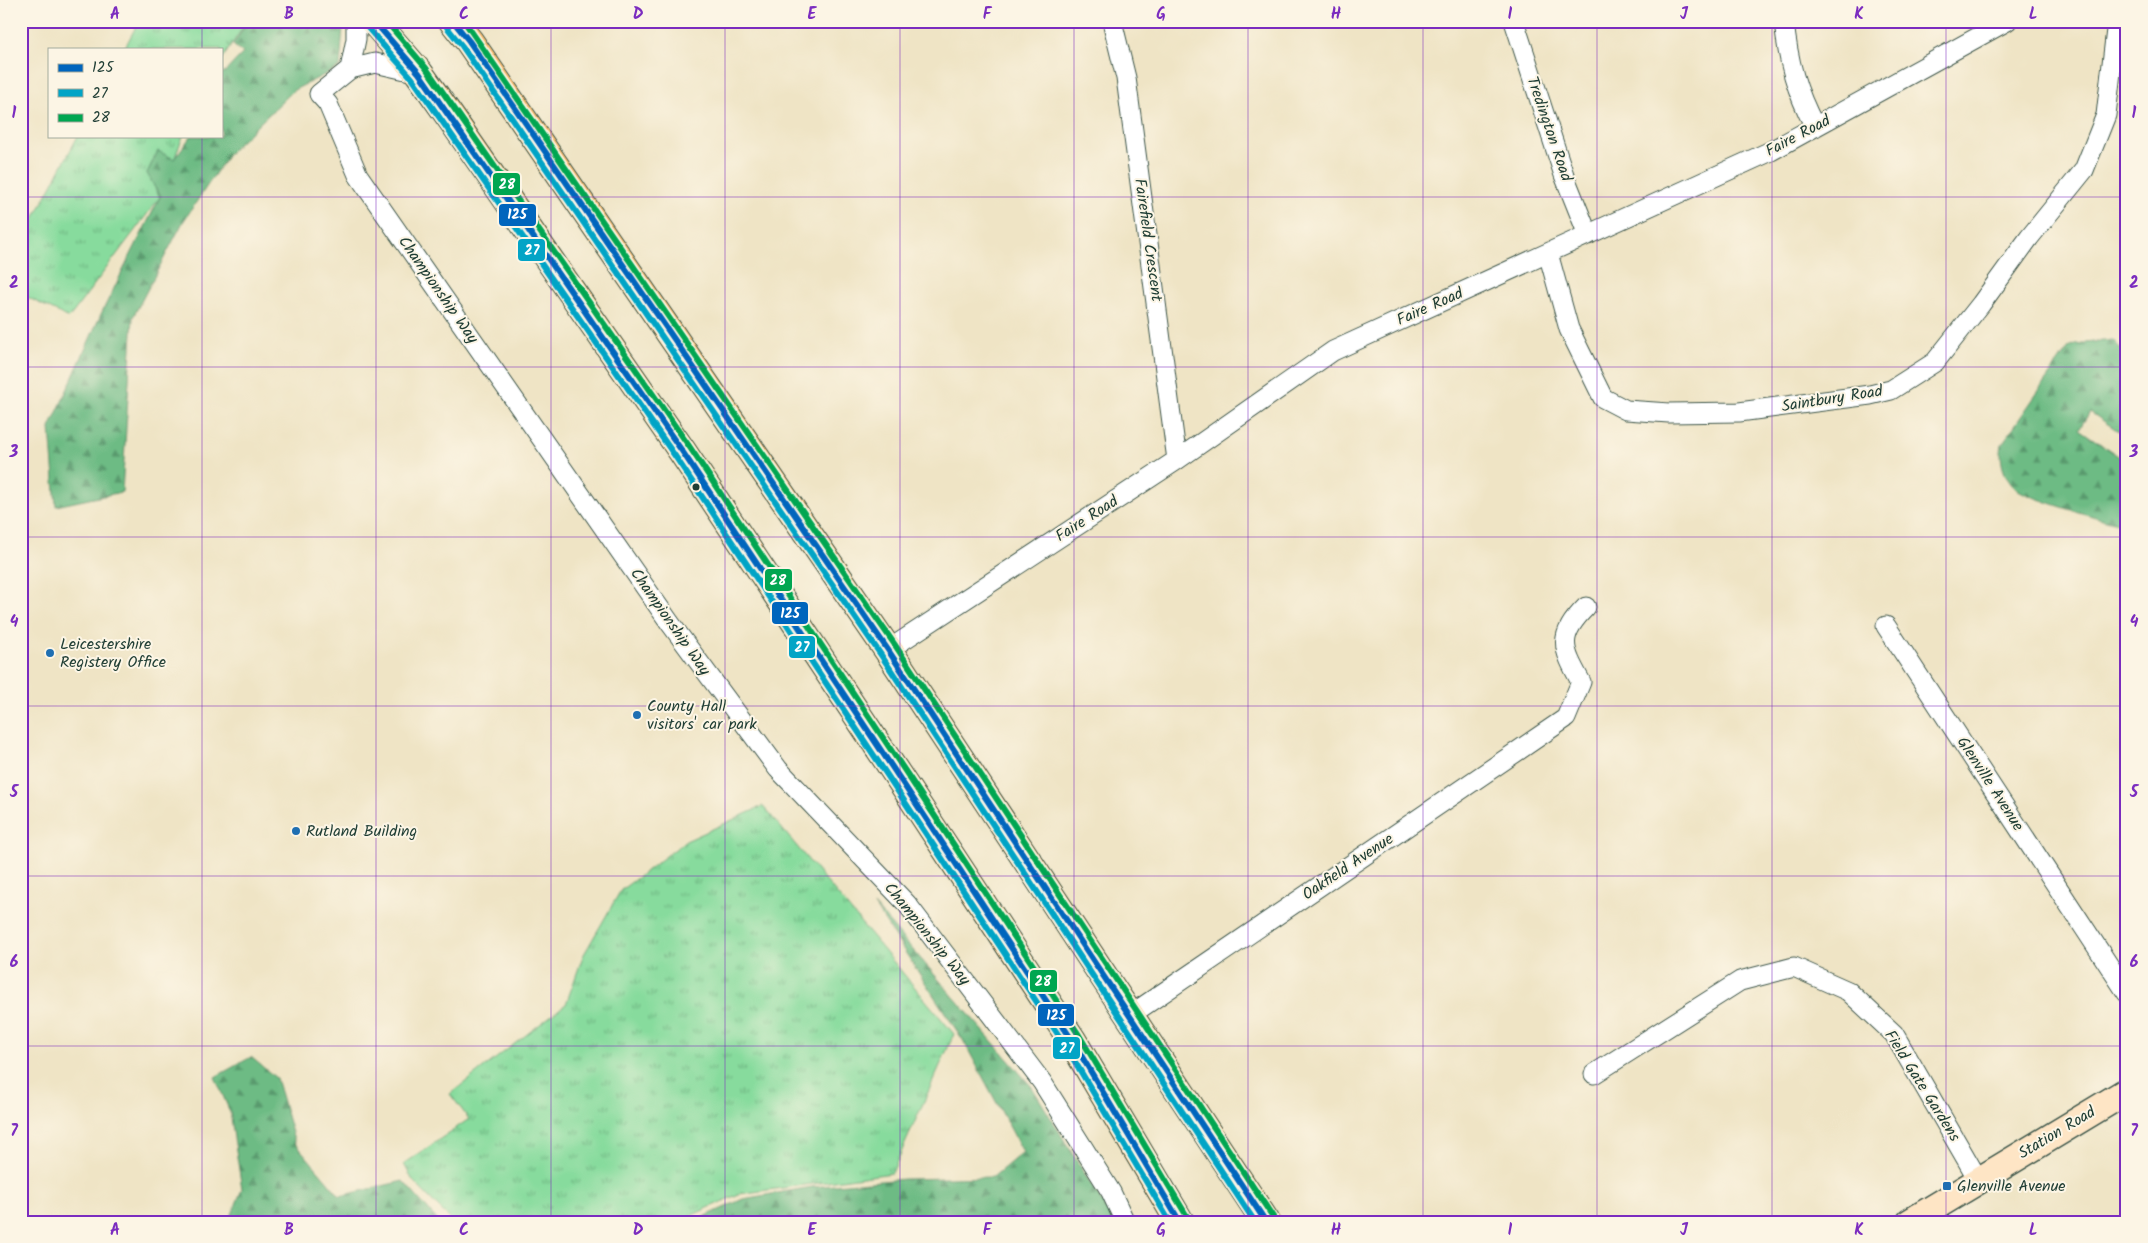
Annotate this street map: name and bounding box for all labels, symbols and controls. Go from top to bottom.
text: A [110,2,120,27]
text: B [284,2,294,27]
text: C [459,2,469,27]
text: D [633,2,644,27]
text: E [808,2,818,27]
text: F [983,2,993,27]
text: G [1156,2,1166,27]
text: H [1331,2,1341,27]
text: I [1508,2,1513,27]
text: J [1680,2,1689,27]
text: K [1854,2,1864,27]
text: L [2029,2,2037,27]
legend [48,48,222,138]
text: 125 [92,56,114,80]
street label: Tredington Road [1519,73,1579,186]
text: 27 [92,82,109,106]
text: 1 [12,101,17,126]
text: 1 [2132,101,2137,126]
text: 28 [92,106,111,130]
street label: Faire Road [1761,108,1836,164]
line badge: 28 [492,172,521,196]
text: 28 [499,174,516,196]
street label: Fairefield Crescent [1127,177,1169,304]
line badge: 125 [498,203,537,227]
text: 125 [507,204,529,226]
street label: Championship Way [392,231,485,349]
line badge: 27 [517,238,546,262]
text: 27 [525,240,540,262]
text: 2 [9,271,19,296]
text: 2 [2129,271,2139,296]
street label: Faire Road [1393,281,1468,333]
street label: Saintbury Road [1780,379,1885,419]
text: 3 [9,440,19,465]
text: 3 [2129,440,2139,465]
unlabelled marker [691,482,701,492]
street label: Faire Road [1051,489,1124,549]
street label: Championship Way [624,563,717,681]
line badge: 28 [764,568,793,592]
text: 28 [770,570,787,592]
line badge: 125 [771,601,809,625]
text: 125 [780,603,802,625]
text: 4 [10,610,19,635]
text: 4 [2130,610,2139,635]
place label: Leicestershire Registery Office [60,632,166,675]
line badge: 27 [788,635,816,659]
text: 27 [795,637,810,659]
marker: Leicestershire Registery Office [44,647,56,659]
place label: County Hall visitors' car park [647,694,757,737]
marker: County Hall visitors' car park [631,709,643,721]
street label: Glenville Avenue [1950,732,2030,836]
text: 5 [9,780,20,805]
text: 5 [2129,780,2140,805]
place label: Rutland Building [306,819,417,844]
marker: Rutland Building [290,825,302,837]
street label: Oakfield Avenue [1297,827,1399,907]
street label: Championship Way [878,877,977,991]
text: 6 [10,950,19,975]
text: 6 [2130,950,2139,975]
line badge: 28 [1029,969,1058,993]
text: 28 [1035,971,1052,993]
line badge: 125 [1037,1003,1075,1027]
text: 125 [1046,1005,1068,1027]
street label: Field Gate Gardens [1878,1025,1967,1147]
line badge: 27 [1052,1036,1081,1060]
text: 27 [1060,1038,1075,1060]
street label: Station Road [2014,1099,2101,1166]
text: 7 [10,1119,18,1144]
text: 7 [2130,1119,2138,1144]
place label: Glenville Avenue [1957,1174,2066,1199]
marker: Glenville Avenue [1941,1180,1953,1192]
text: A [110,1218,120,1243]
text: B [284,1218,294,1243]
text: C [459,1218,469,1243]
text: D [633,1218,644,1243]
text: E [808,1218,818,1243]
text: F [983,1218,993,1243]
text: G [1156,1218,1166,1243]
text: H [1331,1218,1341,1243]
text: I [1508,1218,1513,1243]
text: J [1680,1218,1689,1243]
text: K [1854,1218,1864,1243]
text: L [2029,1218,2037,1243]

